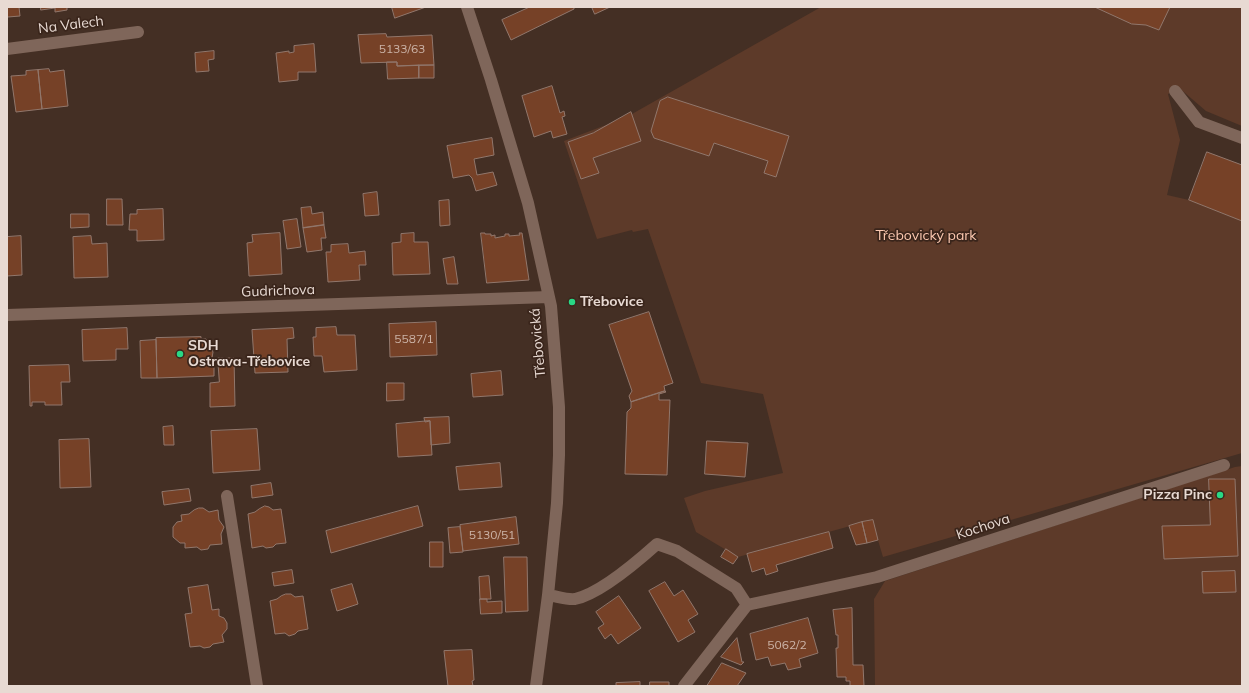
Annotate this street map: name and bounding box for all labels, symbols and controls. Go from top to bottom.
street label: Na Valech [37,13,105,37]
house number: 5133/63 [379,42,425,56]
park label: Třebovický park [875,228,977,244]
street label: Gudrichova [241,281,315,301]
place label: Třebovice [580,294,643,310]
marker: Třebovice [567,297,577,307]
street label: Třebovická [527,308,549,378]
house number: 5587/1 [394,332,434,346]
place label: SDH Ostrava-Třebovice [188,338,310,370]
marker: SDH Ostrava-Třebovice [175,349,185,359]
place label: Pizza Pinc [1143,487,1212,503]
marker: Pizza Pinc [1215,490,1225,500]
street label: Kochova [954,510,1012,544]
house number: 5130/51 [469,528,515,542]
house number: 5062/2 [767,638,807,652]

